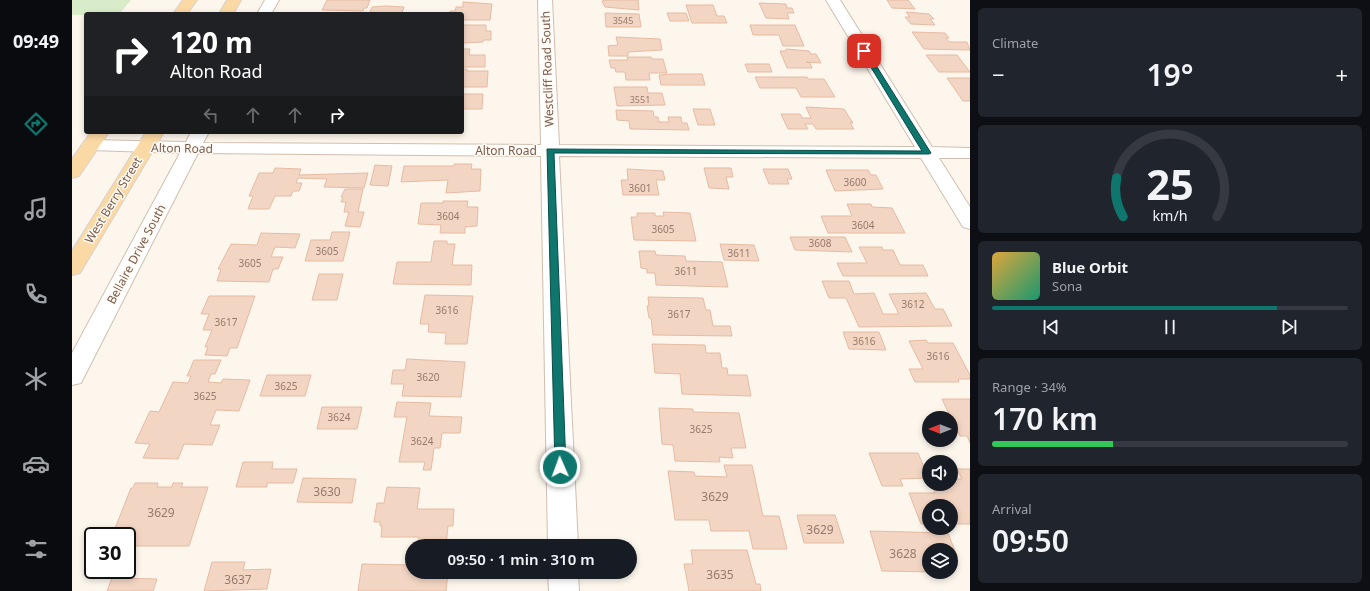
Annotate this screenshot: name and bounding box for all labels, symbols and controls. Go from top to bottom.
street label: Westcliff Road South [536,11,558,127]
house number: 3545 [613,14,633,27]
text: 120 m [170,23,253,61]
icon: right [104,28,156,80]
text: 09:49 [13,29,59,53]
pin [847,34,881,68]
text: Climate [992,34,1038,52]
icon: arrive [853,40,875,62]
text: 19° [1146,54,1194,95]
text: Alton Road [170,59,263,83]
text: − [992,59,1005,89]
text: + [1335,59,1348,89]
house number: 3551 [630,93,650,106]
icon: left [200,104,222,126]
icon: ahead [242,104,264,126]
icon: ahead [284,104,306,126]
icon: right [326,104,348,126]
icon: directions [22,110,50,138]
street label: Alton Road [151,139,213,157]
street label: Alton Road [475,142,537,159]
street label: West Berry Street [80,153,146,246]
text: 25 [1146,156,1194,212]
house number: 3600 [844,175,867,189]
house number: 3601 [629,181,651,195]
icon: music [22,195,50,223]
street label: Bellaire Drive South [102,201,170,307]
text: km/h [1152,205,1188,224]
house number: 3604 [437,209,460,223]
house number: 3604 [852,218,875,232]
house number: 3605 [652,222,675,236]
house number: 3608 [809,236,832,250]
house number: 3605 [316,244,339,258]
house number: 3611 [728,246,750,260]
house number: 3605 [239,256,262,270]
text: Blue Orbit [1052,257,1128,277]
house number: 3611 [675,264,697,278]
text: Sona [1052,277,1082,295]
icon: phone [22,280,50,308]
house number: 3612 [902,297,925,311]
house number: 3616 [436,303,459,317]
house number: 3617 [668,307,691,321]
house number: 3617 [215,315,238,329]
icon: previous [1040,316,1062,338]
icon: pause [1159,316,1181,338]
icon: next [1278,316,1300,338]
house number: 3616 [853,334,876,348]
house number: 3616 [927,349,950,363]
icon: climate [22,365,50,393]
house number: 3620 [417,370,440,384]
text: Range · 34% [992,378,1067,396]
house number: 3625 [275,379,298,393]
house number: 3625 [194,389,217,403]
text: 170 km [992,398,1098,439]
house number: 3624 [328,410,351,424]
north arrow [922,411,958,447]
map controls [922,411,958,579]
house number: 3625 [690,422,713,436]
house number: 3624 [411,434,434,448]
position arrow [539,446,581,488]
icon: car [22,450,50,478]
button: sound [922,455,958,491]
house number: 3630 [313,483,341,500]
house number: 3629 [701,488,729,505]
button: search [922,499,958,535]
text: Arrival [992,500,1032,518]
house number: 3629 [147,504,175,521]
text: 09:50 [992,520,1069,561]
house number: 3629 [806,521,834,538]
speed limit sign: 30 [84,527,136,579]
icon: filters [22,535,50,563]
button: layers [922,543,958,579]
house number: 3628 [889,545,917,562]
text: 09:50 · 1 min · 310 m [447,549,595,569]
house number: 3635 [706,566,734,583]
house number: 3637 [224,571,252,588]

